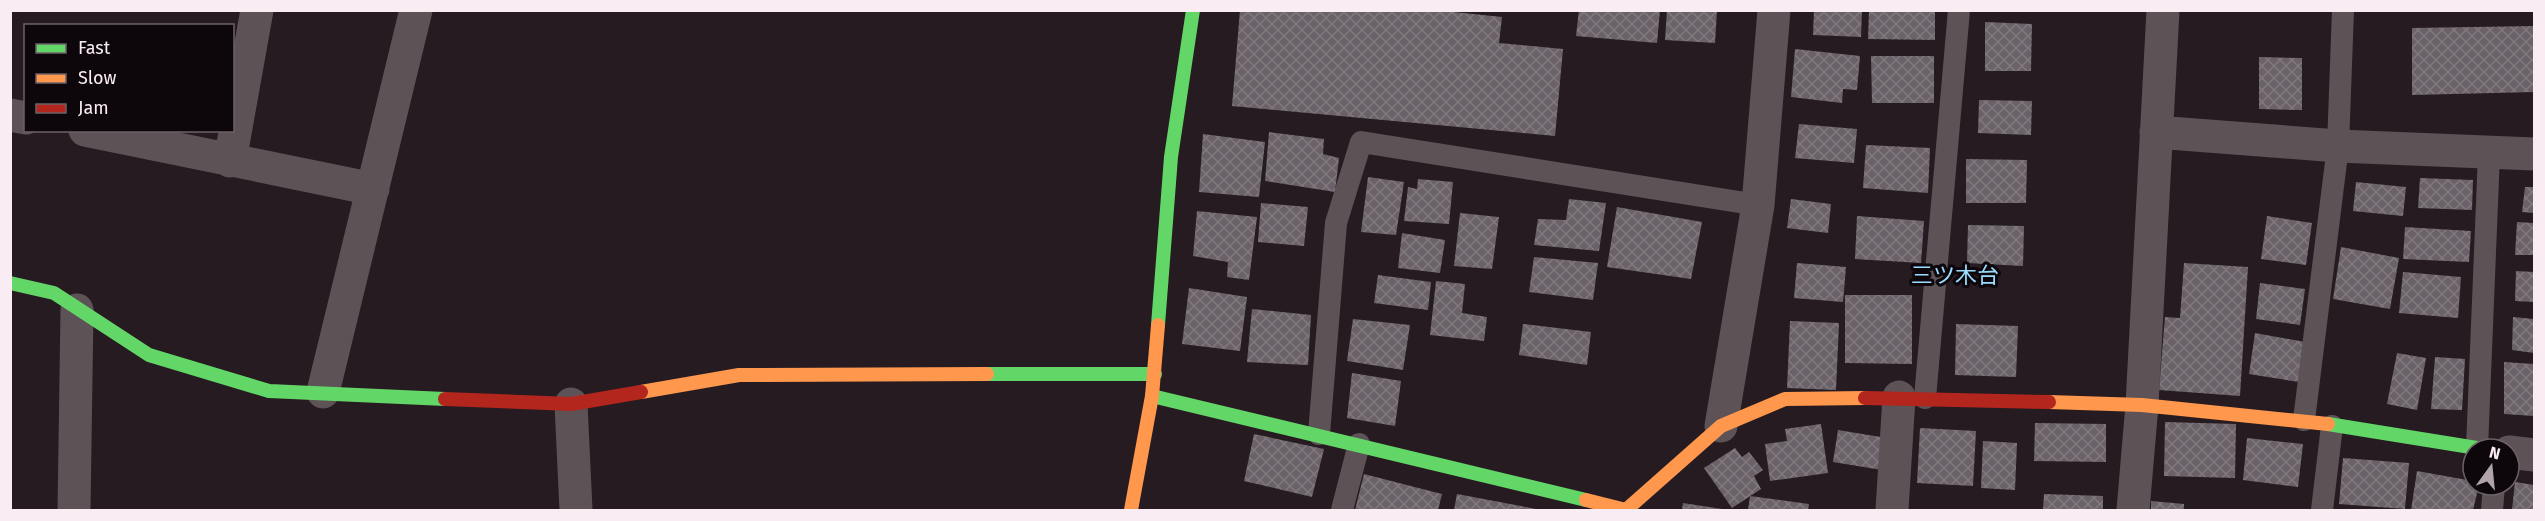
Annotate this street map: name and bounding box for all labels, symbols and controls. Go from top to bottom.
legend [24,24,234,132]
text: Fast [78,37,111,59]
text: Slow [78,67,117,89]
text: Jam [78,97,109,119]
district label: 三ツ木台 [1911,262,1999,289]
north arrow [2461,437,2521,497]
text: N [2487,442,2502,464]

